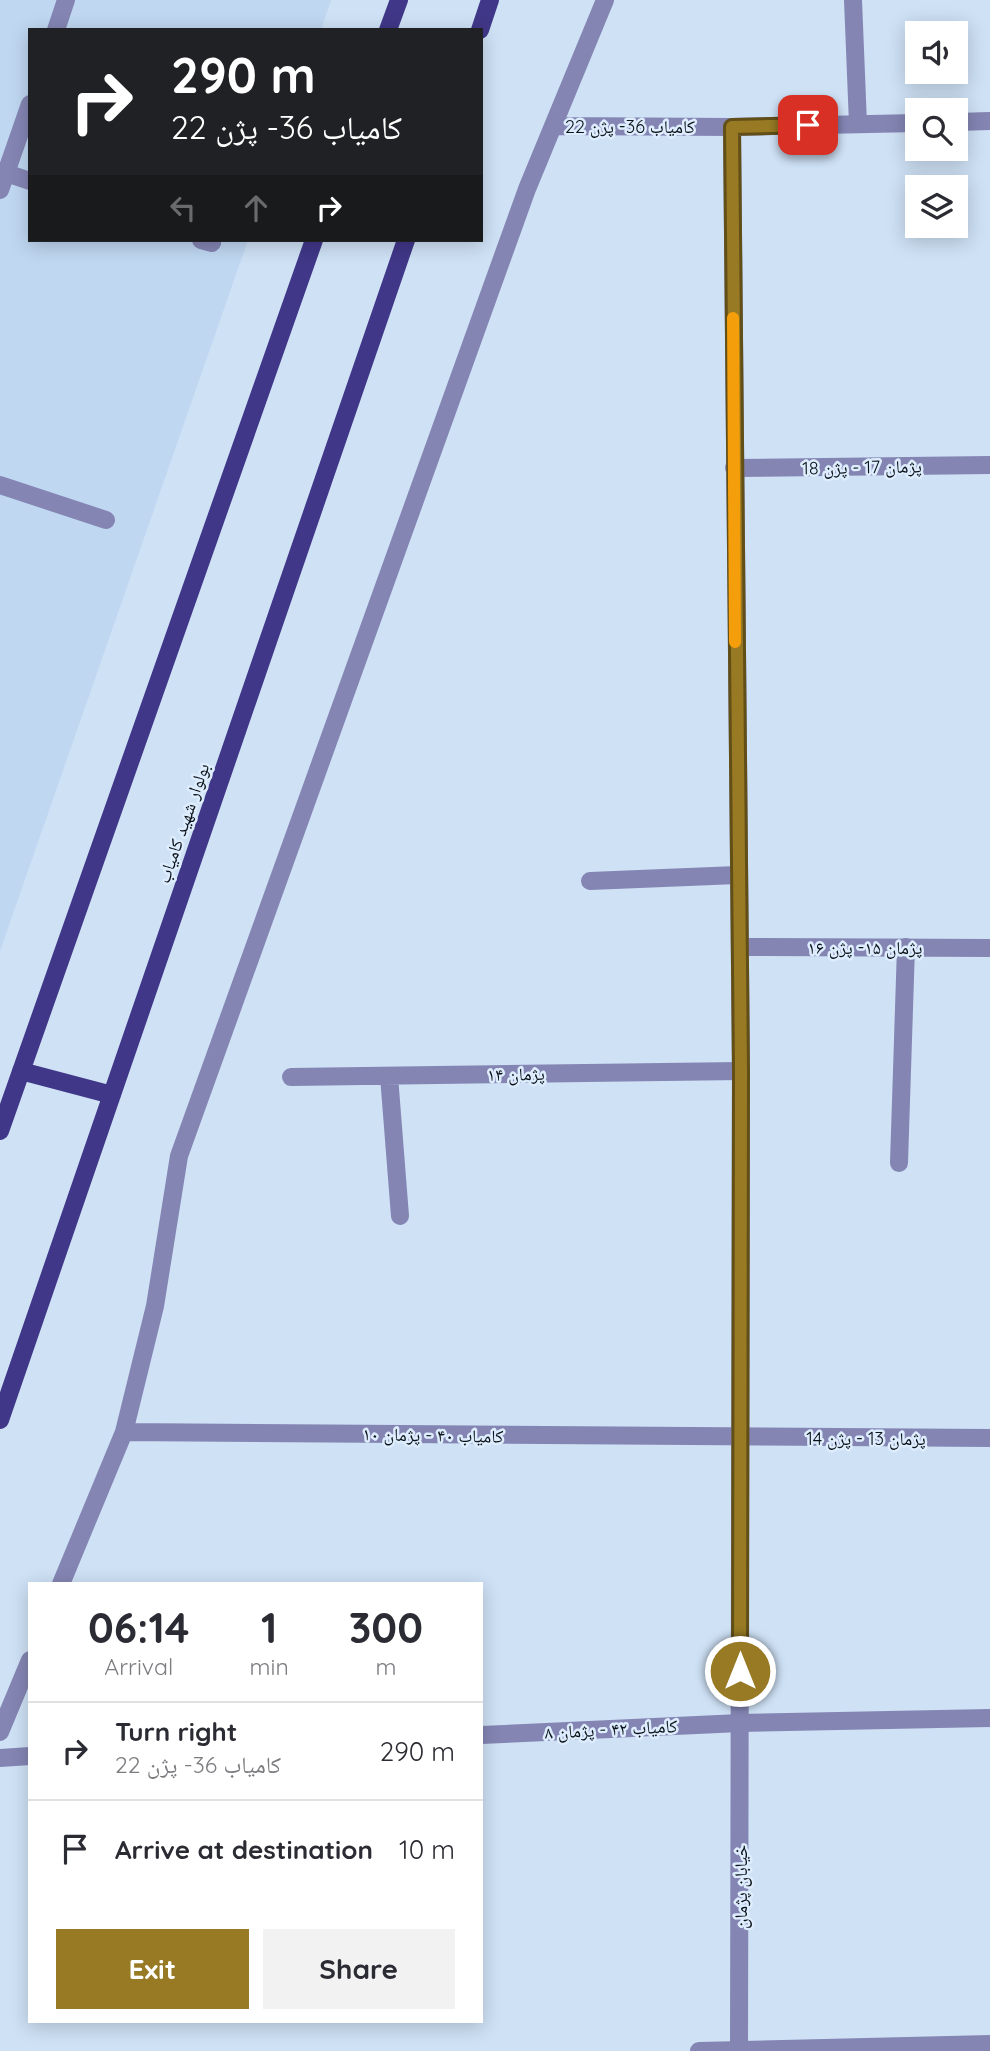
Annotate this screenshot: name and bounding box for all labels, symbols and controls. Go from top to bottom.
map controls [905,21,968,238]
button: sound [905,21,968,84]
text: 290 m [171,44,316,105]
icon: right [56,56,147,147]
pin [778,95,838,155]
button: search [905,98,968,161]
icon: arrive [789,106,827,144]
text: کامیاب 36- پژن 22 [171,107,402,147]
street label: کامیاب 36- پژن 22 [565,115,696,138]
button: layers [905,175,968,238]
icon: left [164,189,202,227]
icon: ahead [237,189,275,227]
icon: right [310,189,348,227]
street label: پژمان 17 - پژن 18 [802,454,922,480]
street label: بولوار شهید کامیاب [152,760,214,886]
street label: پژمان ۱۵- پژن ۱۶ [808,936,922,959]
street label: پژمان ۱۴ [487,1062,545,1086]
street label: کامیاب ۴۰ - پژمان ۱۰ [362,1422,504,1448]
street label: پژمان 13 - پژن 14 [806,1427,926,1450]
text: 06:14 [88,1601,190,1654]
text: 1 [261,1601,277,1654]
text: 300 [349,1601,423,1654]
position arrow [703,1634,777,1708]
text: Arrival [104,1652,173,1681]
text: min [250,1652,289,1681]
text: m [375,1652,396,1681]
street label: کامیاب ۴۲ - پژمان ۸ [544,1714,678,1744]
text: Turn right [115,1715,237,1748]
icon: right [56,1732,94,1770]
text: 290 m [380,1735,455,1768]
text: کامیاب 36- پژن 22 [115,1750,281,1779]
icon: arrive [56,1830,94,1868]
text: Arrive at destination [115,1833,373,1866]
text: 10 m [399,1833,455,1866]
street label: خیابان پژمان [729,1845,752,1929]
button: Exit [56,1929,249,2009]
button: Share [263,1929,455,2009]

